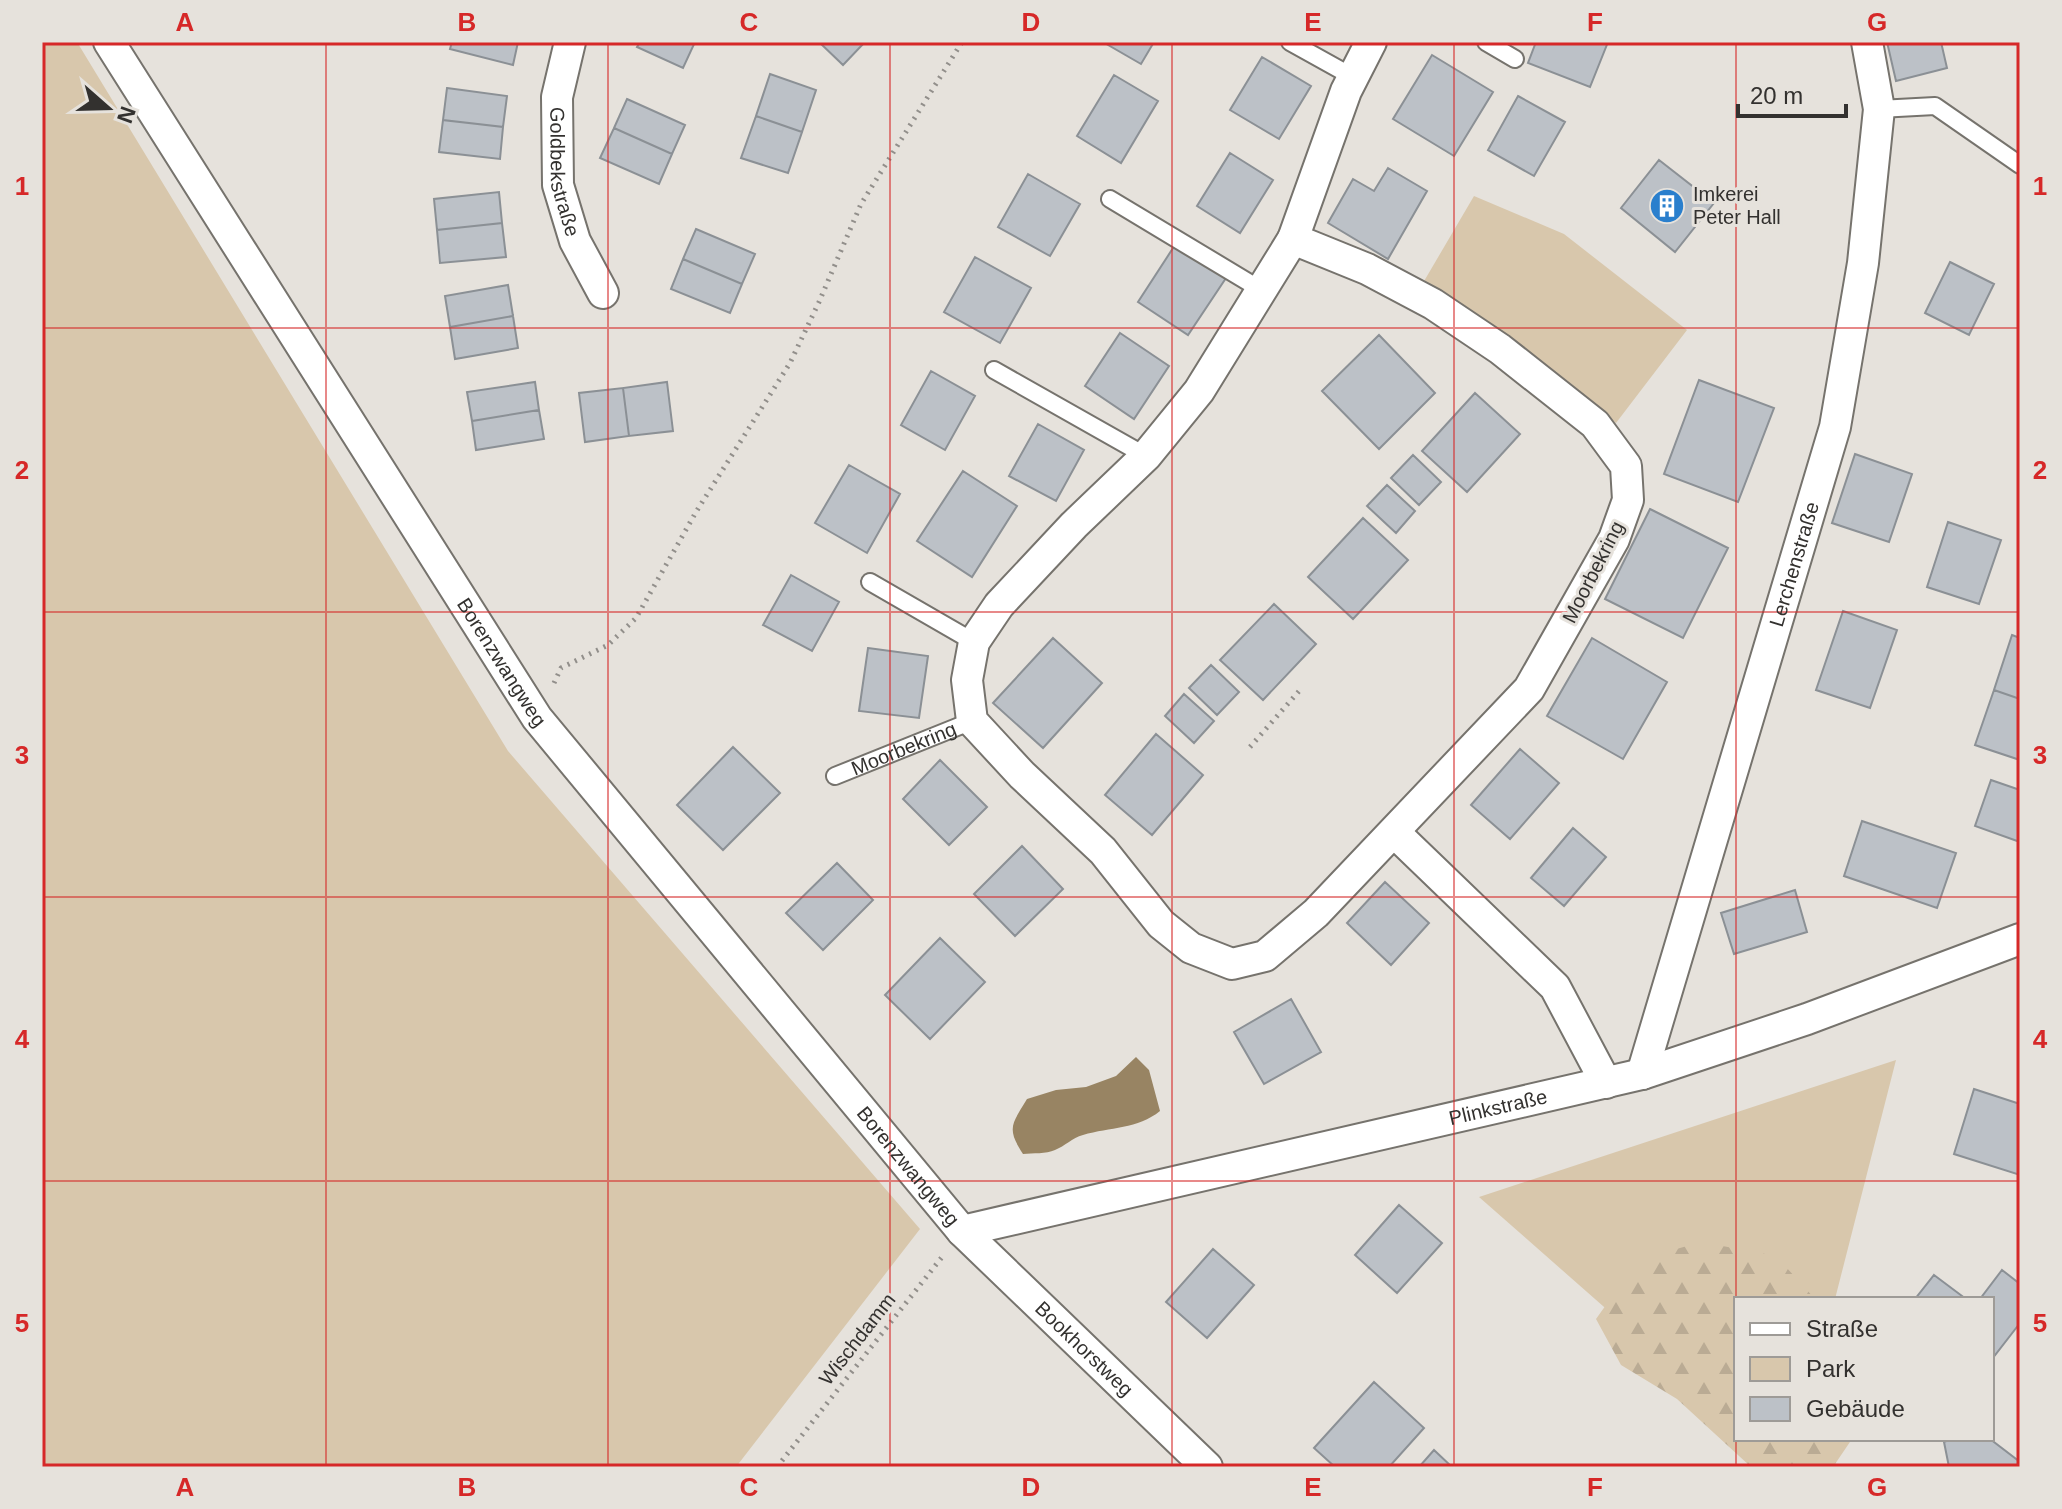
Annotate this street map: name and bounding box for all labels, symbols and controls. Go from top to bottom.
text: A [176,7,195,37]
text: B [458,7,476,37]
text: C [740,7,759,37]
text: D [1022,7,1040,37]
text: E [1304,7,1322,37]
text: F [1587,7,1603,37]
text: G [1867,7,1887,37]
north arrow [68,68,148,148]
scale bar [1738,68,1846,118]
text: 20 m [1750,82,1803,109]
text: N [112,103,141,126]
street label: Goldbekstraße [546,107,584,239]
text: 1 [15,171,29,201]
text: 1 [2033,171,2047,201]
place label: Imkerei Peter Hall [1693,183,1781,228]
building icon: Imkerei Peter Hall [1648,187,1686,225]
text: 2 [15,455,29,485]
text: 2 [2033,455,2047,485]
street label: Lerchenstraße [1765,499,1823,629]
street label: Moorbekring [1558,517,1628,627]
street label: Borenzwangweg [453,594,550,731]
street label: Moorbekring [848,718,959,779]
text: 3 [15,740,29,770]
text: 3 [2033,740,2047,770]
text: 4 [15,1024,30,1054]
text: 4 [2033,1024,2048,1054]
street label: Plinkstraße [1447,1085,1549,1129]
street label: Borenzwangweg [853,1102,964,1230]
street label: Wischdamm [814,1289,900,1389]
street label: Bookhorstweg [1031,1297,1138,1401]
legend [1734,1297,1994,1441]
text: 5 [15,1308,29,1338]
text: 5 [2033,1308,2047,1338]
text: Straße [1806,1315,1878,1342]
text: Park [1806,1355,1856,1382]
text: Gebäude [1806,1395,1905,1422]
text: A [176,1472,195,1502]
text: B [458,1472,476,1502]
text: C [740,1472,759,1502]
text: D [1022,1472,1040,1502]
text: E [1304,1472,1322,1502]
text: F [1587,1472,1603,1502]
text: G [1867,1472,1887,1502]

